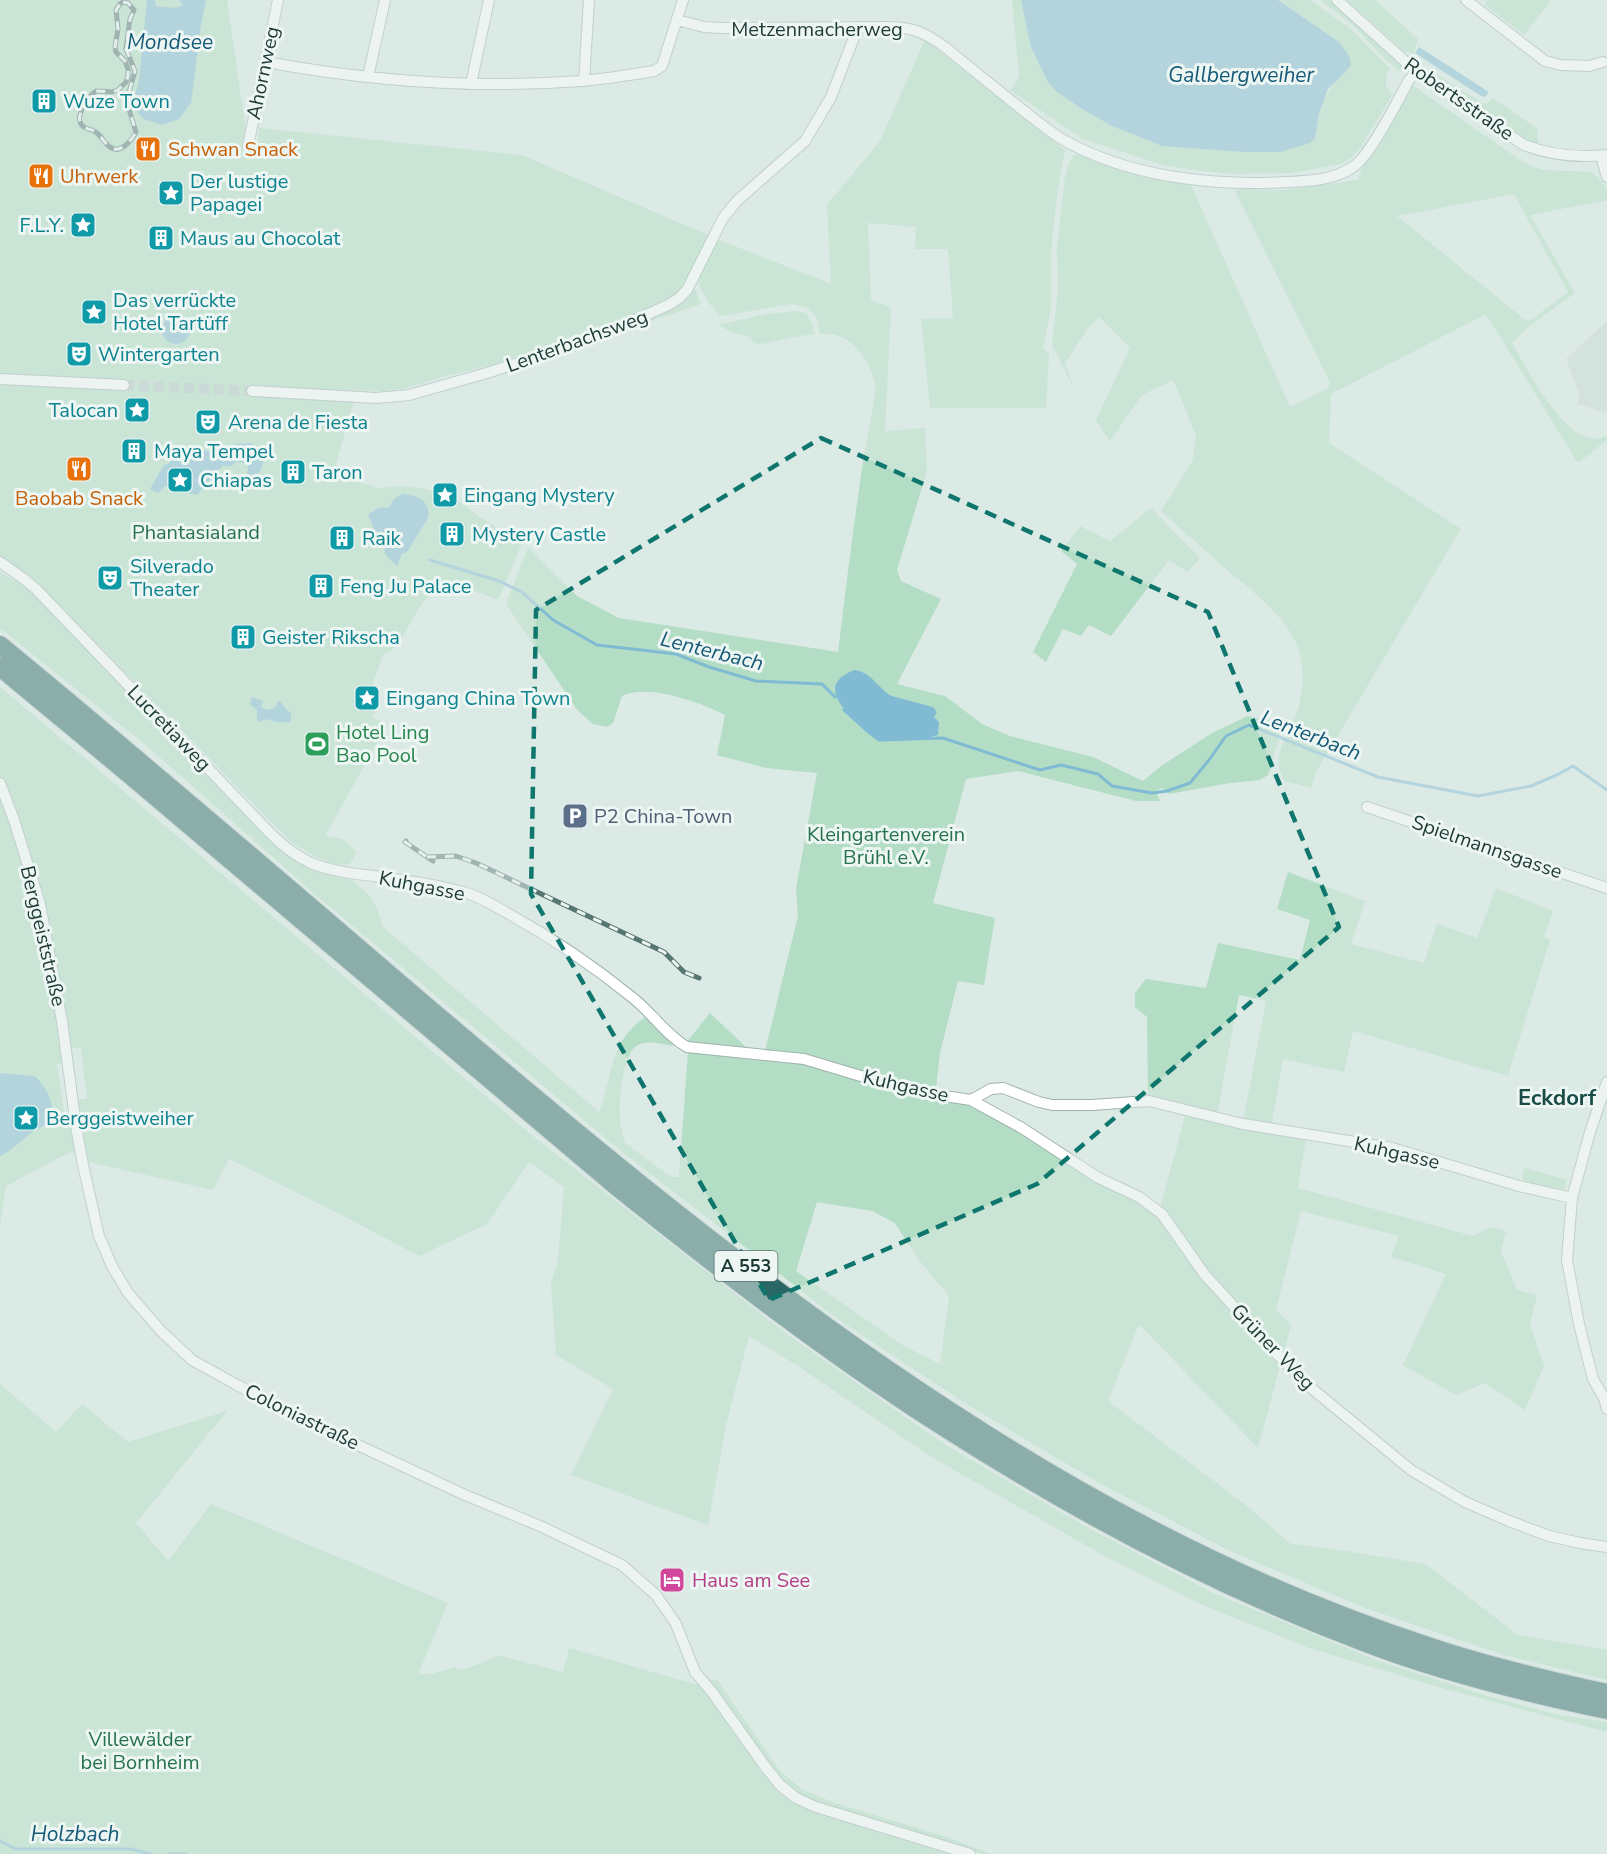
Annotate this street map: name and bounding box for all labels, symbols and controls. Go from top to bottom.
street label: Metzenmacherweg [731,16,903,43]
street label: Ahornweg [240,24,286,122]
water label: Mondsee [127,28,213,56]
street label: Robertsstraße [1399,51,1519,147]
water label: Gallbergweiher [1168,61,1315,89]
building icon: Wuze Town [29,86,59,116]
place label: Wuze Town [63,88,170,115]
restaurant icon: Schwan Snack [133,134,163,164]
place label: Schwan Snack [168,136,299,163]
restaurant icon: Uhrwerk [26,161,56,191]
place label: Uhrwerk [60,163,139,190]
place label: Der lustige Papagei [190,168,288,218]
place icon: Der lustige Papagei [156,178,186,208]
place icon: F.L.Y. [68,210,98,240]
place label: F.L.Y. [19,212,64,239]
building icon: Maus au Chocolat [146,223,176,253]
place label: Maus au Chocolat [180,225,341,252]
place label: Das verrückte Hotel Tartüff [113,287,236,337]
place icon: Das verrückte Hotel Tartüff [79,297,109,327]
street label: Lenterbachsweg [502,303,652,379]
theatre icon: Wintergarten [64,339,94,369]
place label: Wintergarten [98,341,220,368]
place icon: Talocan [122,395,152,425]
place label: Talocan [49,397,118,424]
theatre icon: Arena de Fiesta [193,407,223,437]
place label: Arena de Fiesta [228,409,368,436]
building icon: Maya Tempel [119,436,149,466]
place label: Maya Tempel [154,438,274,465]
restaurant icon: Baobab Snack [64,454,94,484]
building icon: Taron [278,457,308,487]
place label: Taron [312,459,363,486]
place icon: Chiapas [165,465,195,495]
place label: Chiapas [200,467,272,494]
place icon: Eingang Mystery [430,480,460,510]
place label: Eingang Mystery [464,482,615,509]
place label: Baobab Snack [15,485,144,512]
park label: Phantasialand [132,519,260,546]
building icon: Mystery Castle [437,519,467,549]
place label: Mystery Castle [472,521,606,548]
building icon: Raik [327,523,357,553]
place label: Raik [362,525,402,552]
place label: Silverado Theater [130,553,214,603]
theatre icon: Silverado Theater [95,563,125,593]
building icon: Feng Ju Palace [306,571,336,601]
place label: Feng Ju Palace [340,573,471,600]
building icon: Geister Rikscha [228,622,258,652]
place label: Geister Rikscha [262,624,400,651]
water label: Lenterbach [657,625,767,677]
street label: Lucretiaweg [121,679,217,777]
place icon: Eingang China Town [352,683,382,713]
place label: Eingang China Town [386,685,570,712]
water label: Lenterbach [1257,703,1365,767]
place label: Hotel Ling Bao Pool [336,719,429,769]
sports icon: Hotel Ling Bao Pool [302,729,332,759]
parking icon: P2 China-Town [560,801,590,831]
place label: P2 China-Town [594,803,732,830]
street label: Spielmannsgasse [1408,809,1566,885]
park label: Kleingartenverein Brühl e.V. [807,821,965,871]
street label: Berggeiststraße [14,863,72,1009]
street label: Kuhgasse [377,864,467,908]
street label: Kuhgasse [861,1063,951,1109]
district label: Eckdorf [1518,1083,1597,1113]
place icon: Berggeistweiher [11,1103,41,1133]
place label: Berggeistweiher [46,1105,194,1132]
street label: Kuhgasse [1352,1130,1442,1176]
road number: A 553 [714,1251,777,1281]
street label: Grüner Weg [1225,1298,1321,1396]
street label: Coloniastraße [240,1378,364,1456]
hotel icon: Haus am See [657,1565,687,1595]
place label: Haus am See [692,1567,810,1594]
park label: Villewälder bei Bornheim [81,1726,200,1776]
water label: Holzbach [31,1820,119,1848]

